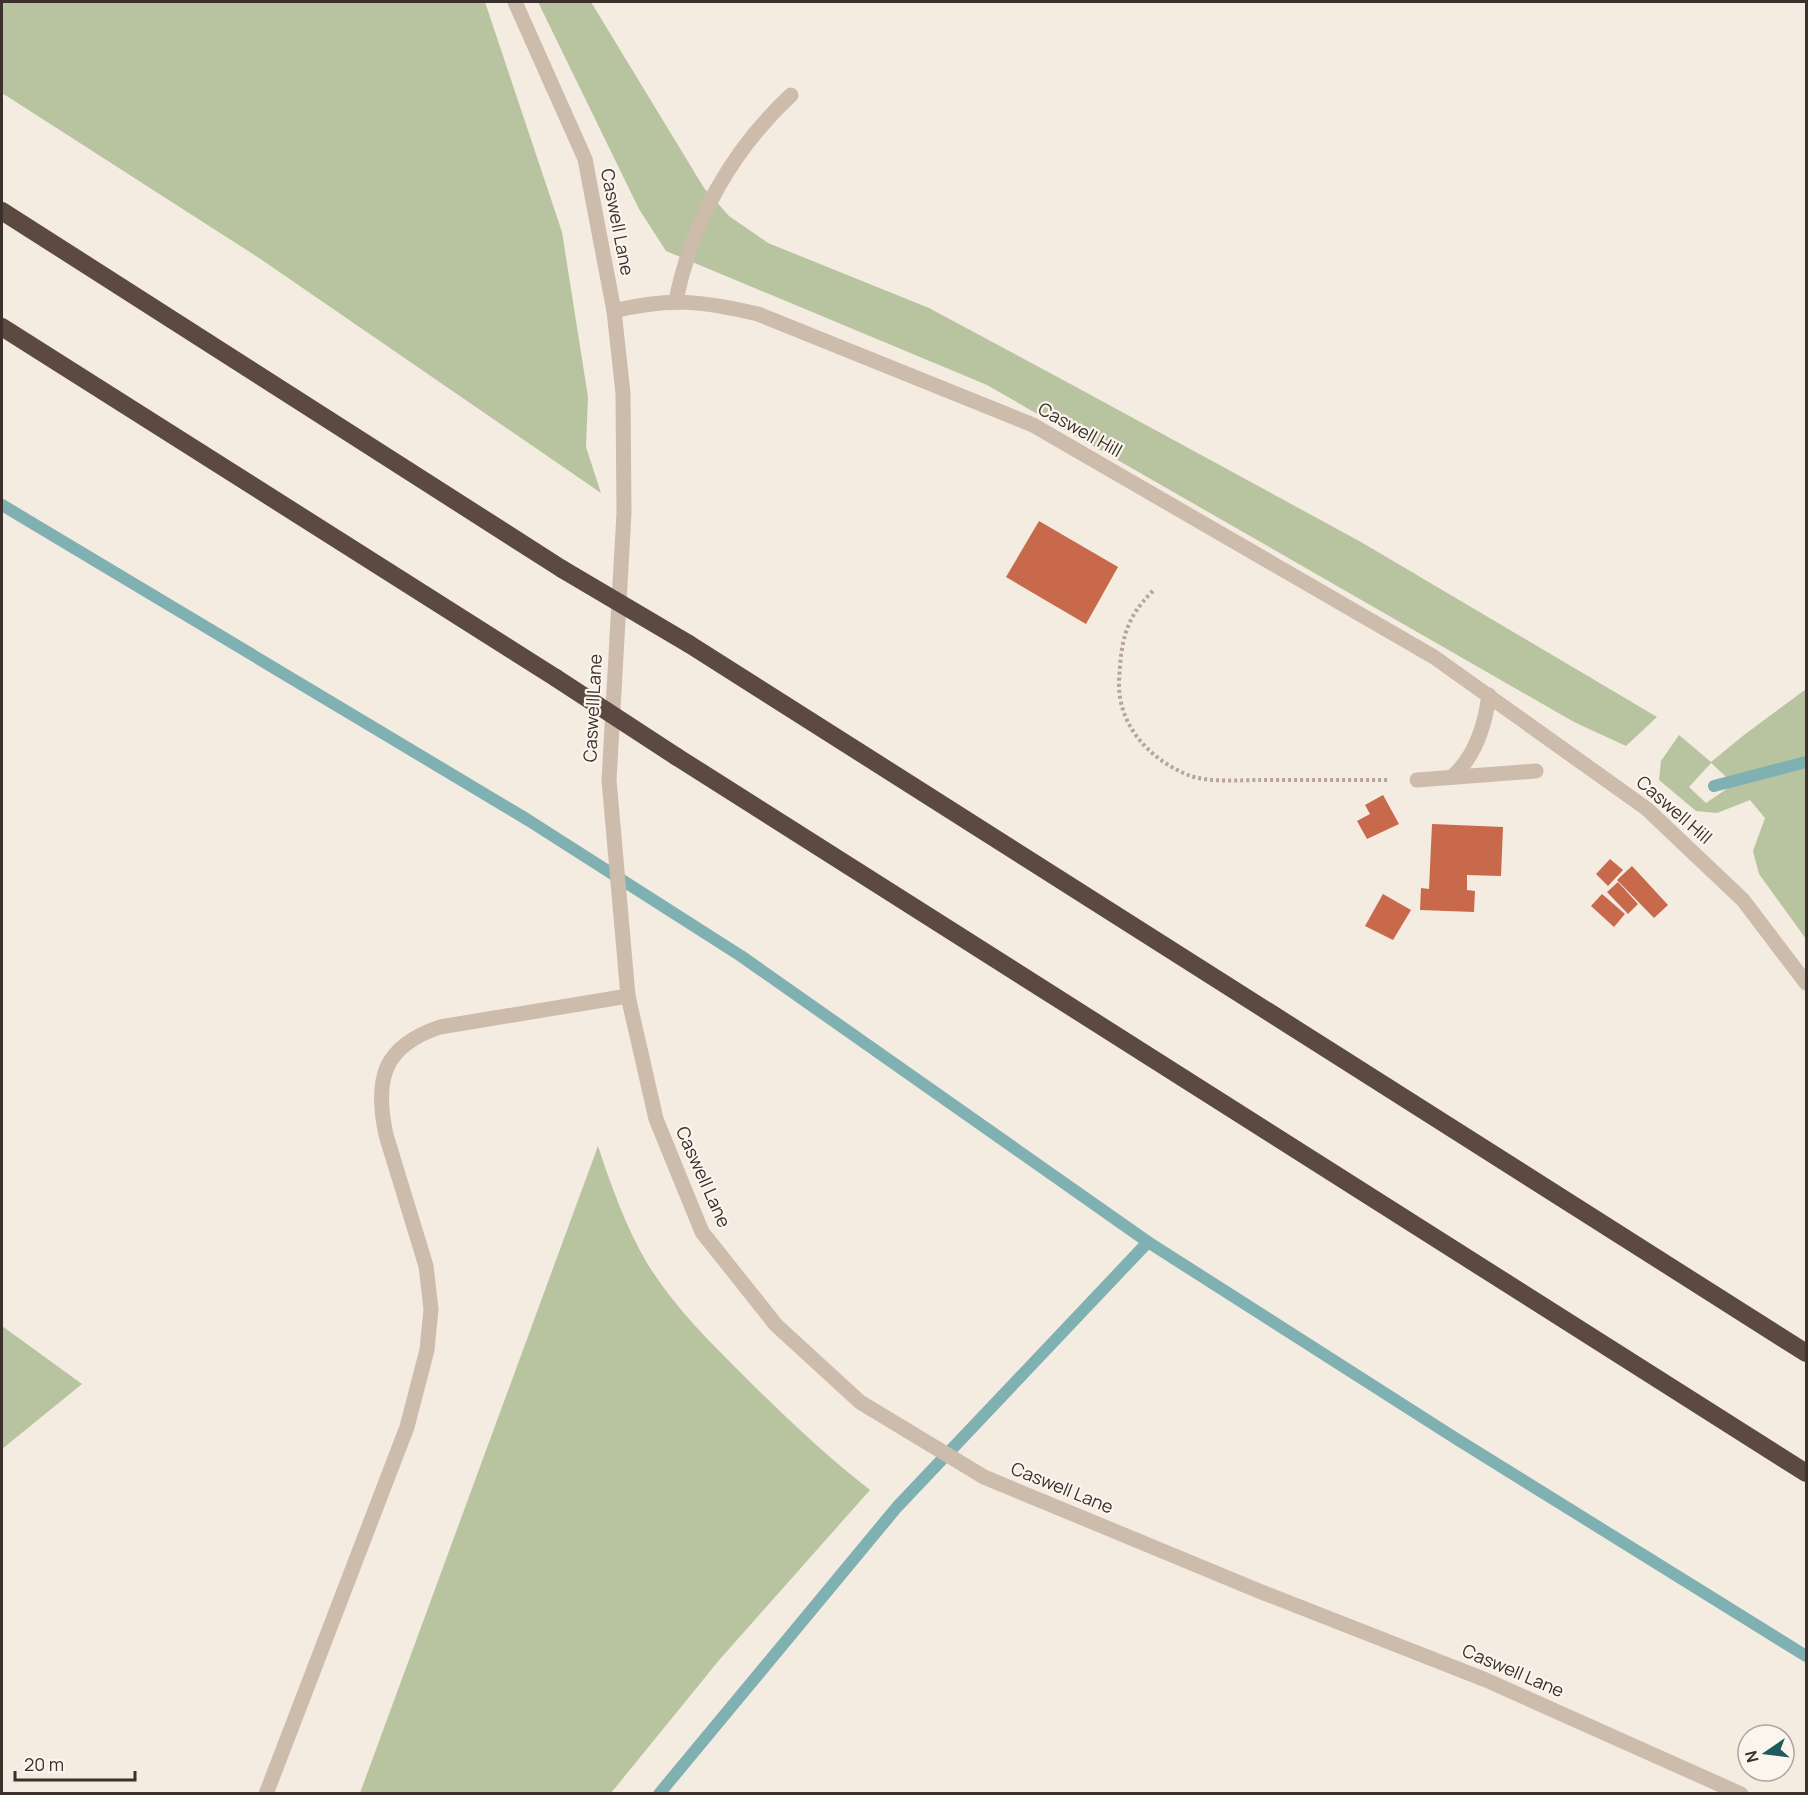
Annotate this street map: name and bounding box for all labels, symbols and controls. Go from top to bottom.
street label: Caswell Lane [596,166,640,277]
street label: Caswell Hill [1034,396,1127,462]
street label: Caswell Lane [577,653,607,763]
street label: Caswell Hill [1632,770,1718,849]
street label: Caswell Lane [671,1122,737,1231]
street label: Caswell Lane [1008,1456,1117,1518]
street label: Caswell Lane [1459,1638,1568,1702]
north arrow [1736,1723,1796,1783]
scale bar [15,1744,135,1782]
text: N [1739,1748,1764,1765]
text: 20 m [24,1752,64,1776]

